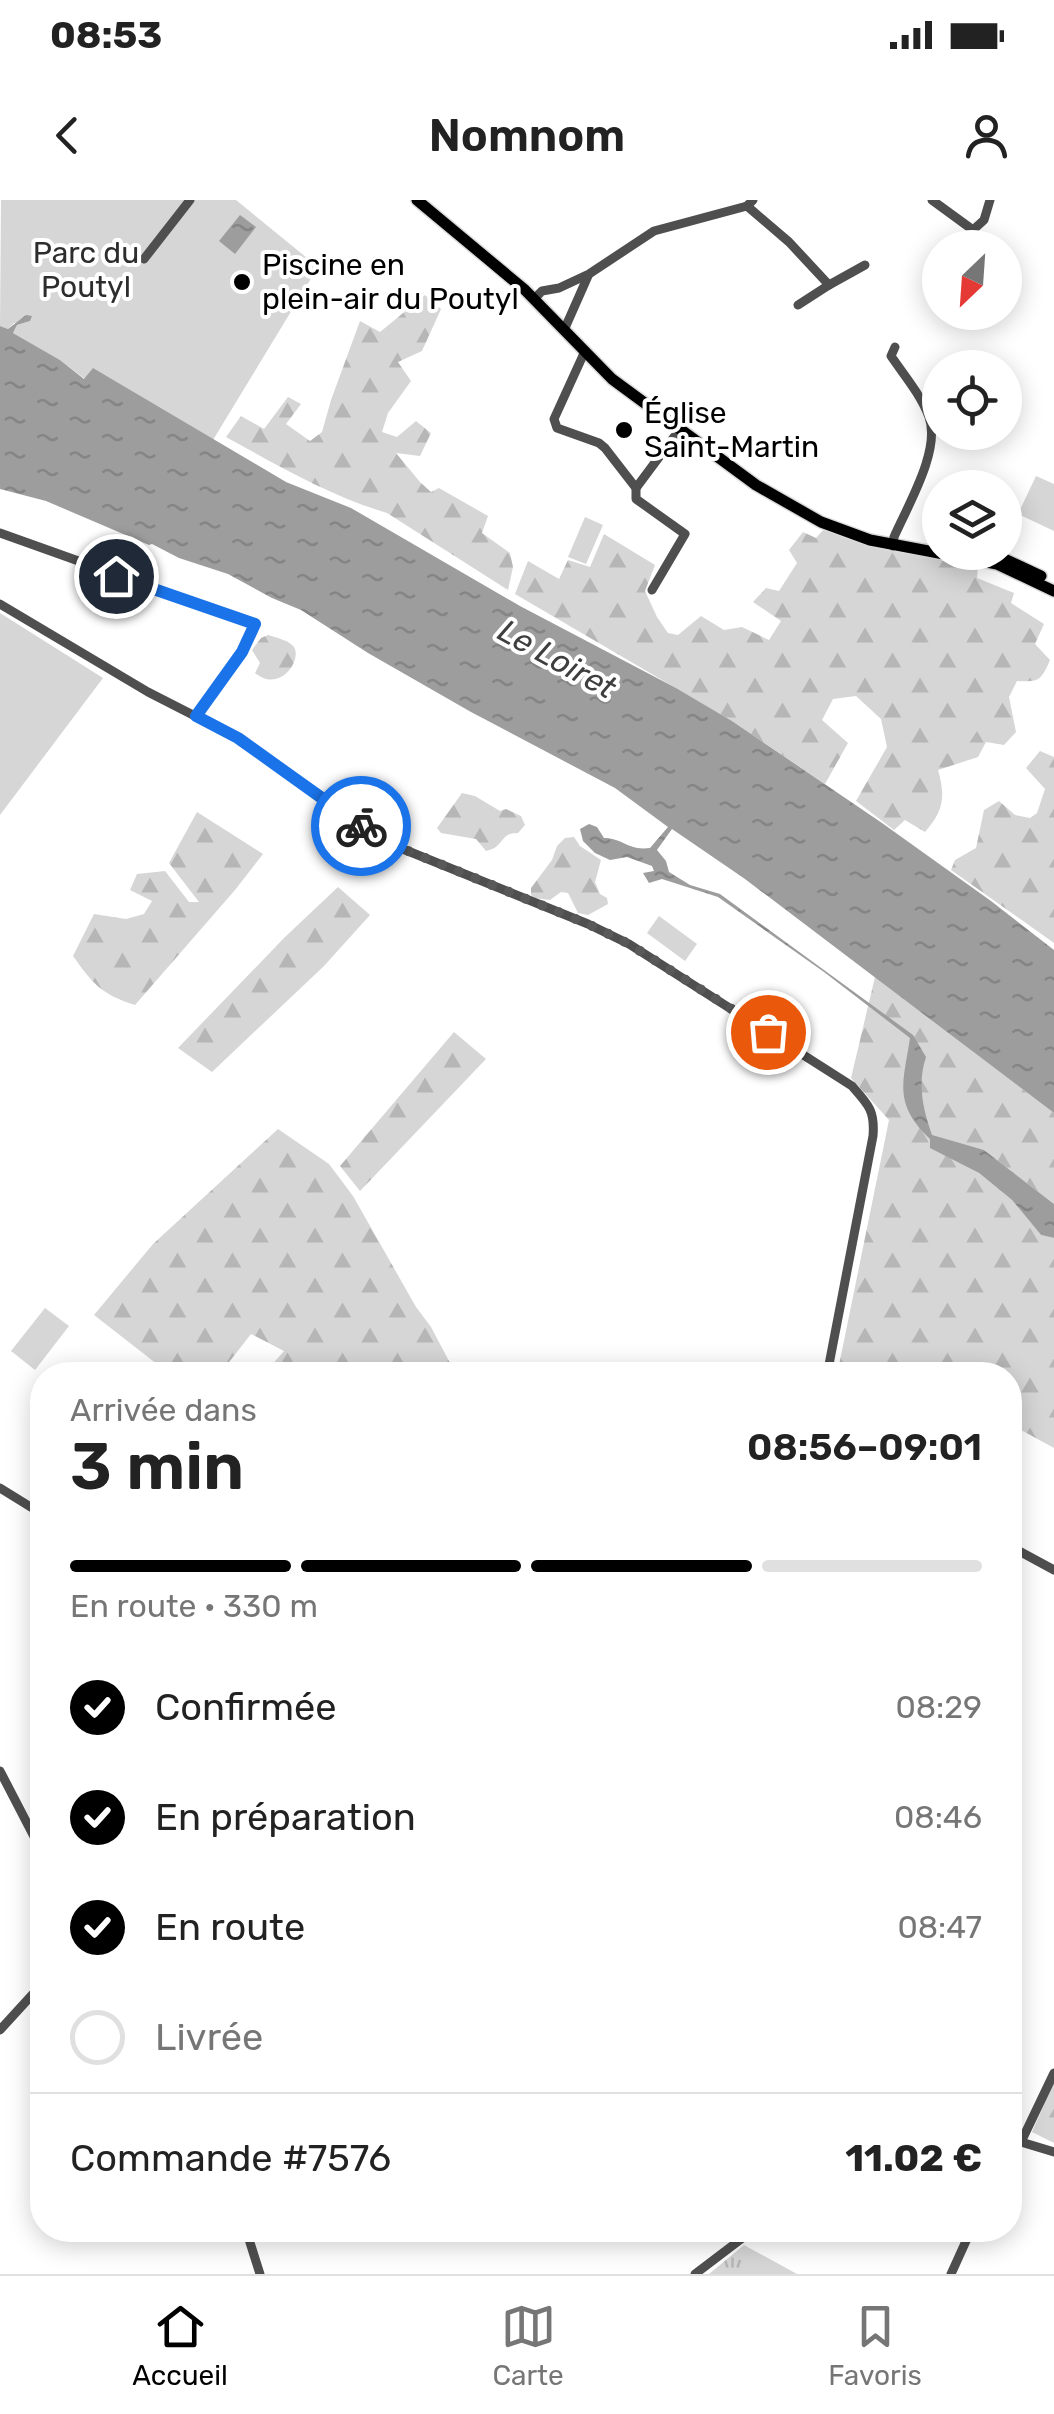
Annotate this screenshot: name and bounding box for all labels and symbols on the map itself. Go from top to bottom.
north arrow [922,230,1022,330]
park label: Parc du Poutyl [33,235,139,305]
place label: Piscine en plein-air du Poutyl [262,247,519,317]
marker: Piscine en plein-air du Poutyl [231,271,253,293]
place label: Église Saint-Martin [644,395,819,465]
marker: Église Saint-Martin [613,419,635,441]
pin [74,534,159,619]
water label: Le Loiret [492,611,623,707]
courier [311,776,411,876]
pin [726,990,811,1075]

